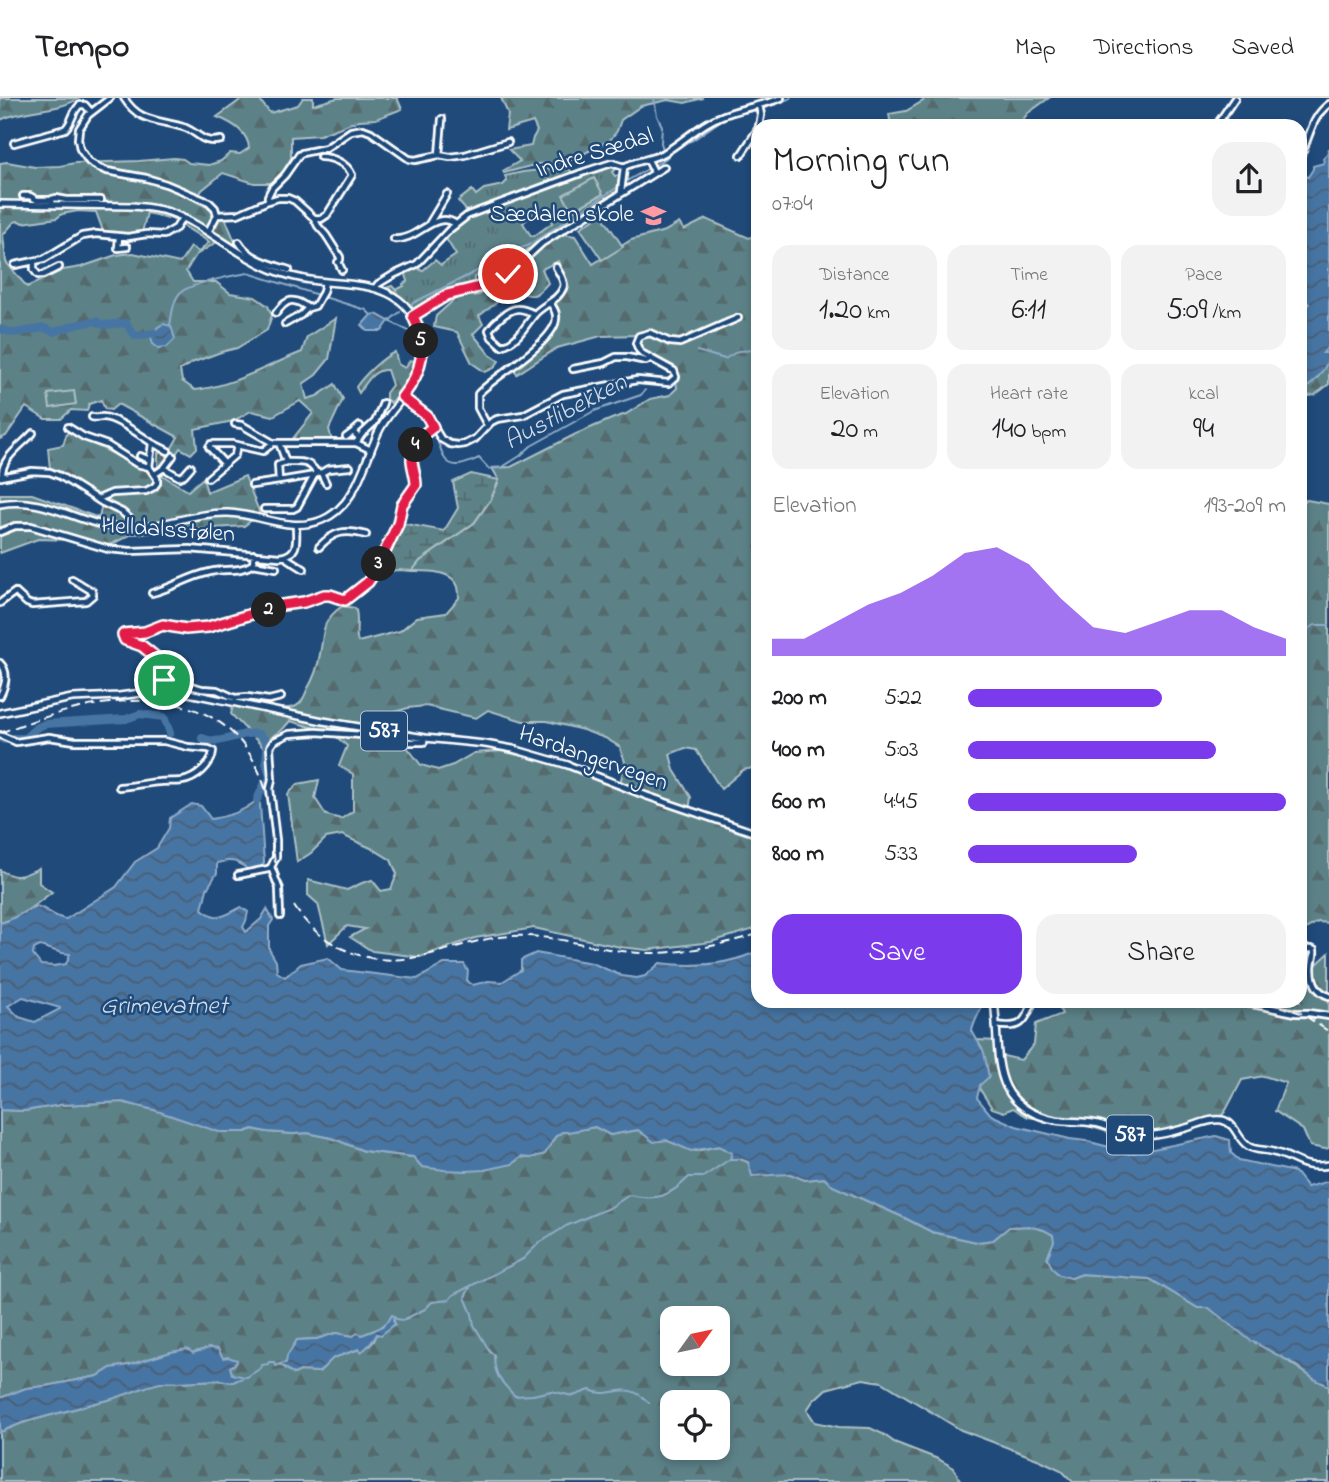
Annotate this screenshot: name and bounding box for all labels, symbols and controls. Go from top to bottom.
text: Tempo [35,24,129,72]
text: Map [1015,31,1056,66]
text: Directions [1094,31,1193,66]
text: Saved [1231,31,1294,66]
street label: Indre Sædal [532,120,658,188]
text: Morning run [772,134,950,190]
button: share [1212,142,1286,216]
text: 07:04 [772,188,813,221]
place label: Sædalen skole [490,198,634,233]
school or university icon: Sædalen skole [640,201,668,229]
pin [478,244,538,304]
icon: check [489,255,527,293]
text: Distance [819,262,889,289]
text: Time [1010,262,1048,289]
text: Pace [1185,262,1222,289]
text: 1.20 [819,289,862,333]
text: 6:11 [1012,289,1046,333]
text: 5:09 [1166,289,1208,333]
text: km [862,300,890,327]
text: /km [1208,300,1241,327]
pin: 5 [404,324,438,358]
text: 5 [415,327,426,354]
water label: Austlibekken [498,364,635,461]
text: Elevation [819,381,889,408]
text: Heart rate [990,381,1068,408]
text: kcal [1189,381,1219,408]
text: 20 [831,408,859,452]
text: 140 [992,408,1026,452]
text: 94 [1193,408,1214,452]
text: m [859,419,878,446]
text: bpm [1026,419,1066,446]
pin: 4 [398,428,434,462]
text: 4 [412,431,419,458]
text: Elevation [772,490,857,523]
text: 193–209 m [1204,490,1286,523]
street label: Helldalsstølen [100,509,236,553]
pin: 3 [362,546,396,582]
text: 3 [375,550,382,577]
pin: 2 [252,592,286,628]
text: 2 [264,596,273,623]
pin [134,650,194,710]
icon: arrive [145,661,183,699]
text: 200 m [772,682,827,715]
text: 5:22 [884,682,922,715]
road number: 587 [361,712,407,750]
street label: Hardangervegen [514,717,672,801]
text: 400 m [772,734,825,767]
text: 5:03 [884,734,919,767]
text: 600 m [772,786,826,819]
text: 4:45 [884,786,918,819]
text: 800 m [772,838,824,871]
text: 5:33 [884,838,918,871]
button: Save [772,914,1022,994]
button: Share [1036,914,1286,994]
water label: Grimevatnet [101,988,230,1026]
road number: 587 [1107,1116,1153,1154]
north arrow [660,1306,730,1376]
map controls [660,1306,730,1460]
button: locate [660,1390,730,1460]

